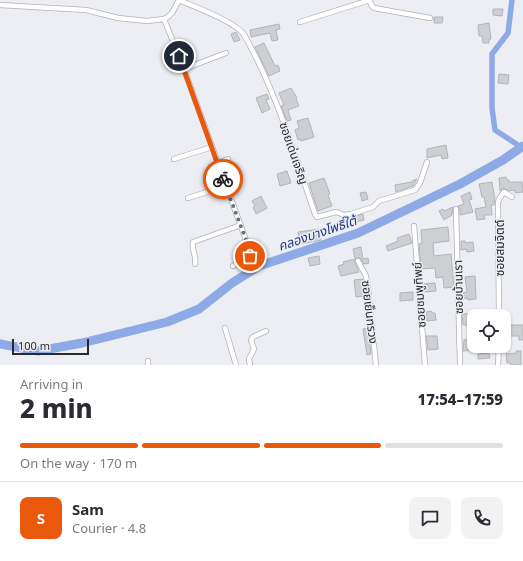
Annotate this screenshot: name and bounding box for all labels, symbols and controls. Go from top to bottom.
pin [162,39,196,73]
icon: home [168,45,190,67]
street label: ซอยเด่นเจริญ [275,119,313,187]
courier [203,159,243,199]
icon: bike [212,168,234,190]
water label: คลองบางโพธิ์ใต้ [275,211,360,255]
street label: ซอยสมจิตต์ [491,220,508,276]
pin [233,239,267,273]
icon: bag [239,245,261,267]
street label: ซอยบ้านเรา [449,260,467,314]
street label: ซอยชมพูทิพย์ [408,262,430,328]
street label: ซอยเย็นทรวง [358,279,382,345]
map controls [467,309,511,353]
button: locate [467,309,511,353]
scale bar [12,337,89,356]
text: 100 m [18,338,50,353]
text: Arriving in [20,375,83,393]
text: 17:54–17:59 [418,389,503,409]
text: 2 min [20,390,93,426]
text: On the way · 170 m [20,454,137,472]
button: chat [409,497,451,539]
button: phone [461,497,503,539]
text: Sam [72,499,104,519]
text: S [37,508,45,528]
text: Courier · 4.8 [72,519,146,537]

